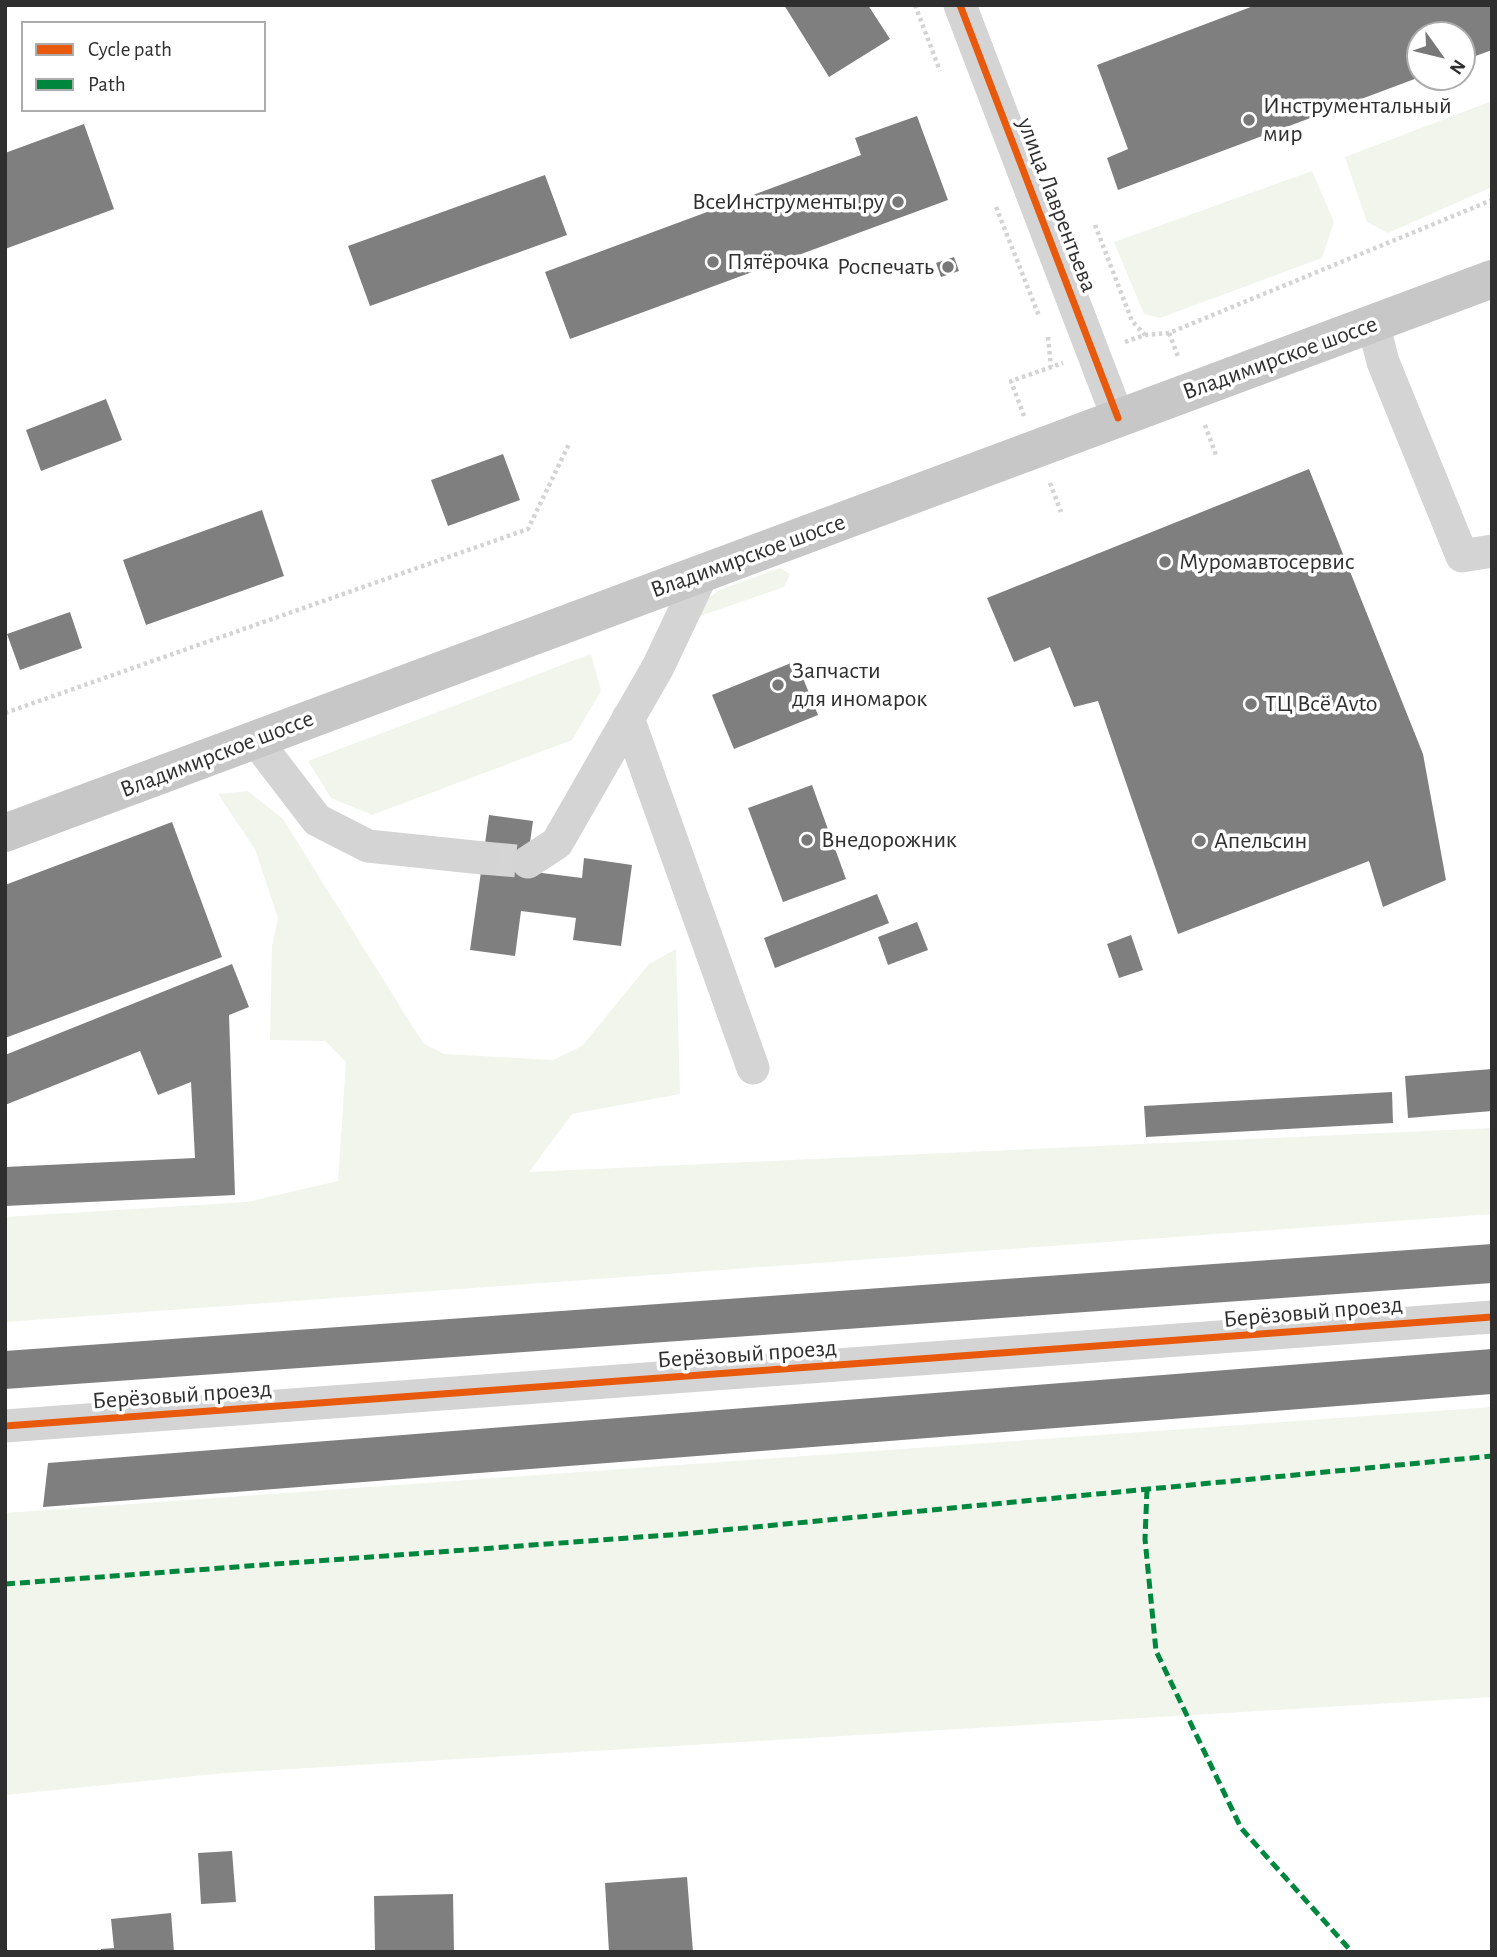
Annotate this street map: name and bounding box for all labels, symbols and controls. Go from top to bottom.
legend [21,21,266,112]
north arrow [1406,21,1476,91]
text: Cycle path [88,39,172,60]
text: N [1446,56,1469,78]
text: Path [88,74,126,95]
place label: Инструментальный мир [1263,92,1452,148]
marker: Инструментальный мир [1241,112,1257,128]
street label: улица Лаврентьева [1011,114,1103,296]
place label: ВсеИнструменты.ру [692,188,884,216]
marker: ВсеИнструменты.ру [890,194,906,210]
place label: Пятёрочка [727,248,829,276]
place label: Роспечать [837,253,934,281]
marker: Пятёрочка [705,254,721,270]
marker: Роспечать [940,259,956,275]
street label: Владимирское шоссе [1179,309,1381,407]
street label: Владимирское шоссе [647,507,849,605]
place label: Муромавтосервис [1179,548,1355,576]
marker: Муромавтосервис [1157,554,1173,570]
place label: Запчасти для иномарок [792,657,927,713]
marker: Запчасти для иномарок [770,677,786,693]
place label: ТЦ Всё Avto [1265,690,1378,718]
marker: ТЦ Всё Avto [1243,696,1259,712]
street label: Владимирское шоссе [116,704,318,804]
place label: Внедорожник [821,826,957,854]
place label: Апельсин [1214,827,1307,855]
marker: Внедорожник [799,832,815,848]
marker: Апельсин [1192,833,1208,849]
street label: Берёзовый проезд [1222,1290,1404,1334]
street label: Берёзовый проезд [656,1333,838,1375]
street label: Берёзовый проезд [91,1374,273,1416]

